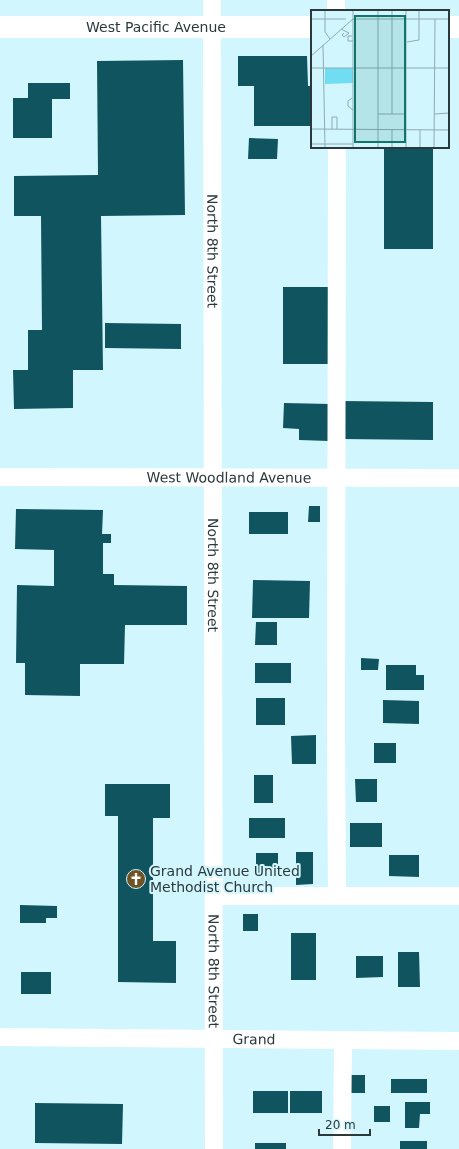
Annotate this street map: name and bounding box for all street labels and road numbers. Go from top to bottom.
street label: West Pacific Avenue [86,19,226,35]
street label: North 8th Street [204,194,221,309]
street label: West Woodland Avenue [147,469,311,486]
street label: North 8th Street [205,518,221,633]
street label: North 8th Street [206,914,222,1029]
street label: Grand [232,1031,276,1047]

